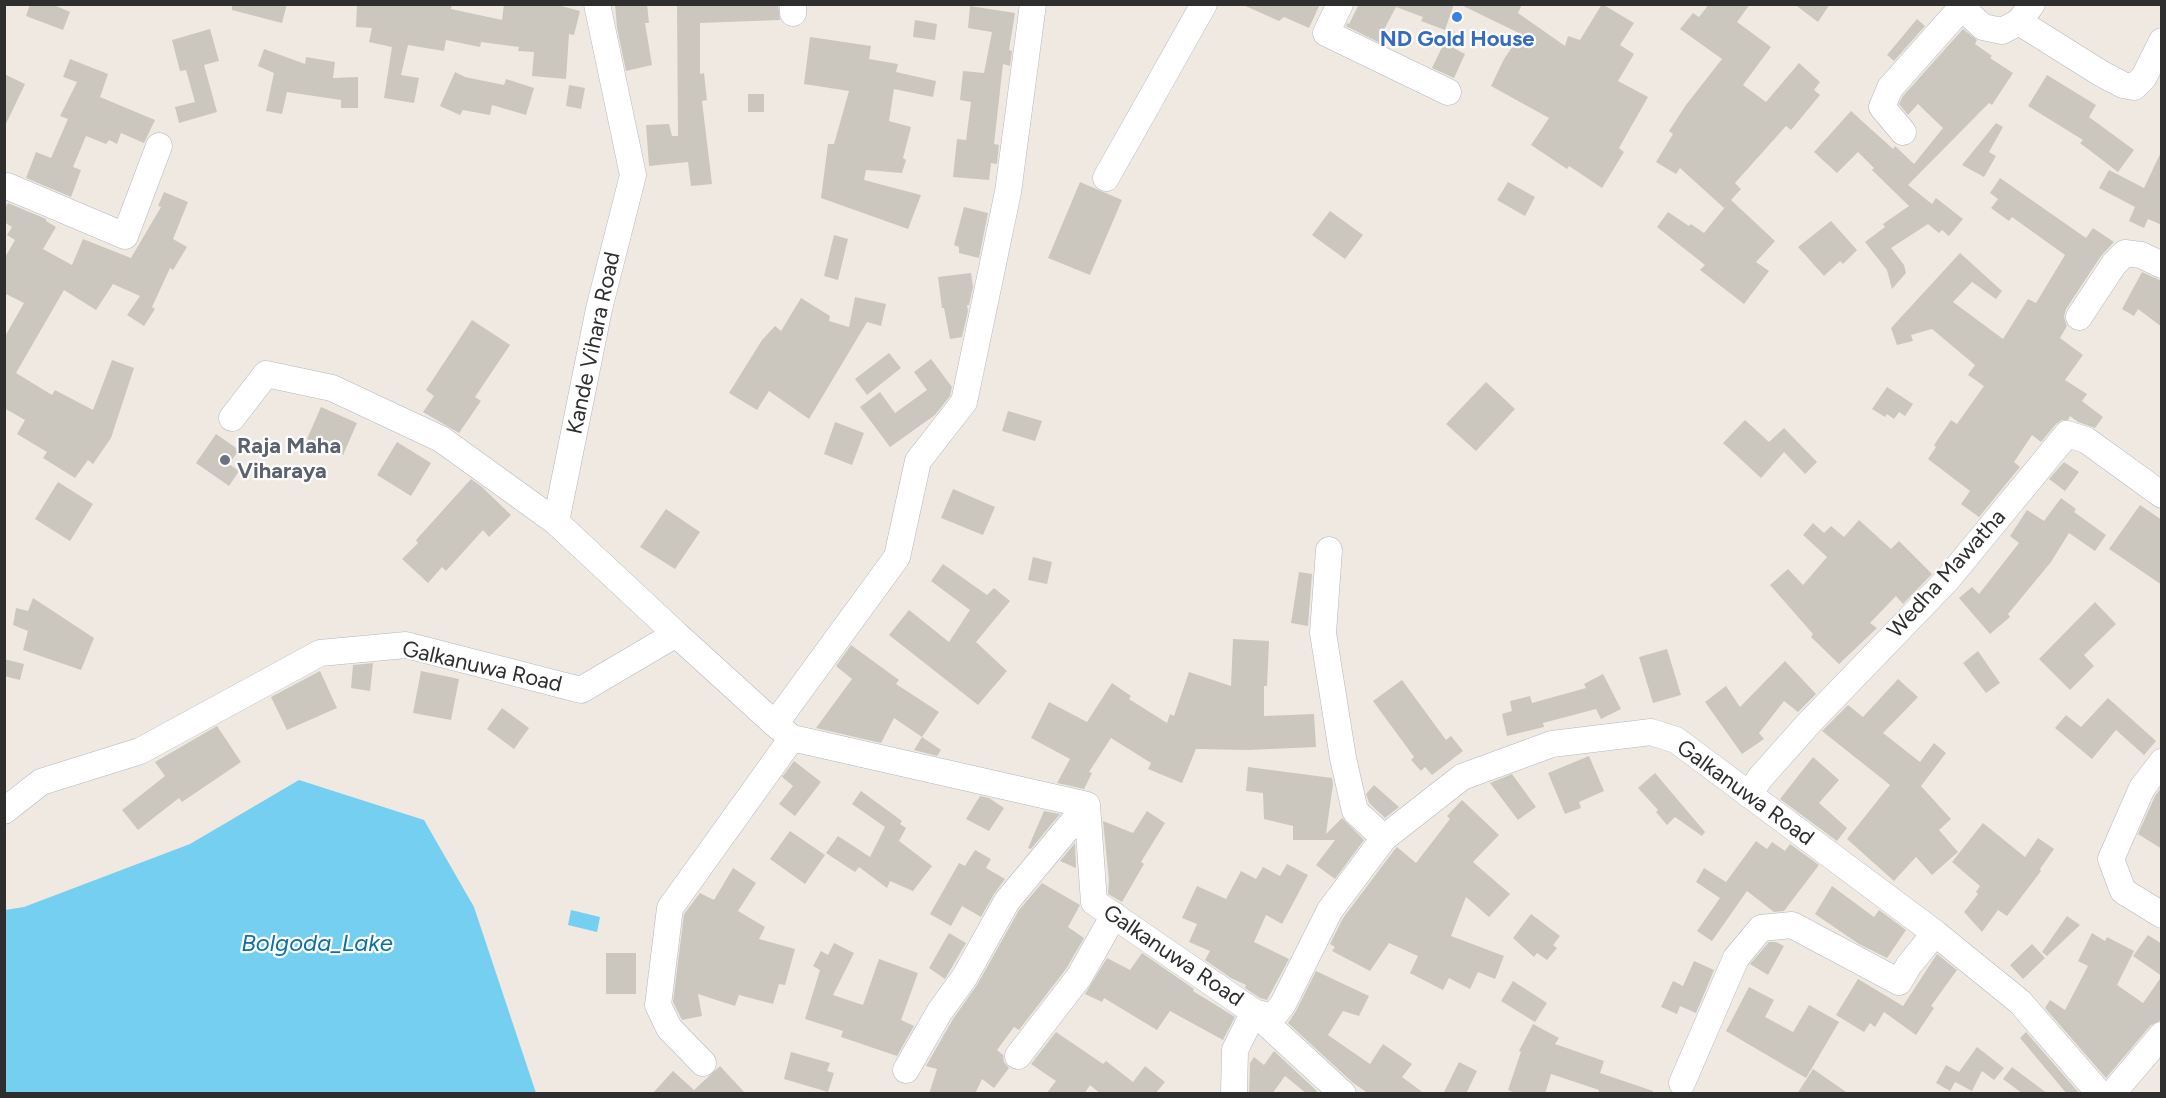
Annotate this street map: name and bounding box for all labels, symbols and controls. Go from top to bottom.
marker: ND Gold House [1450,10,1464,24]
place label: ND Gold House [1380,27,1534,53]
street label: Kande Vihara Road [562,249,626,437]
place label: Raja Maha Viharaya [237,434,341,486]
marker: Raja Maha Viharaya [218,453,232,467]
street label: Wedha Mawatha [1882,504,2012,644]
street label: Galkanuwa Road [399,636,565,698]
street label: Galkanuwa Road [1671,734,1819,852]
street label: Galkanuwa Road [1098,899,1248,1013]
water label: Bolgoda_Lake [241,930,393,958]

